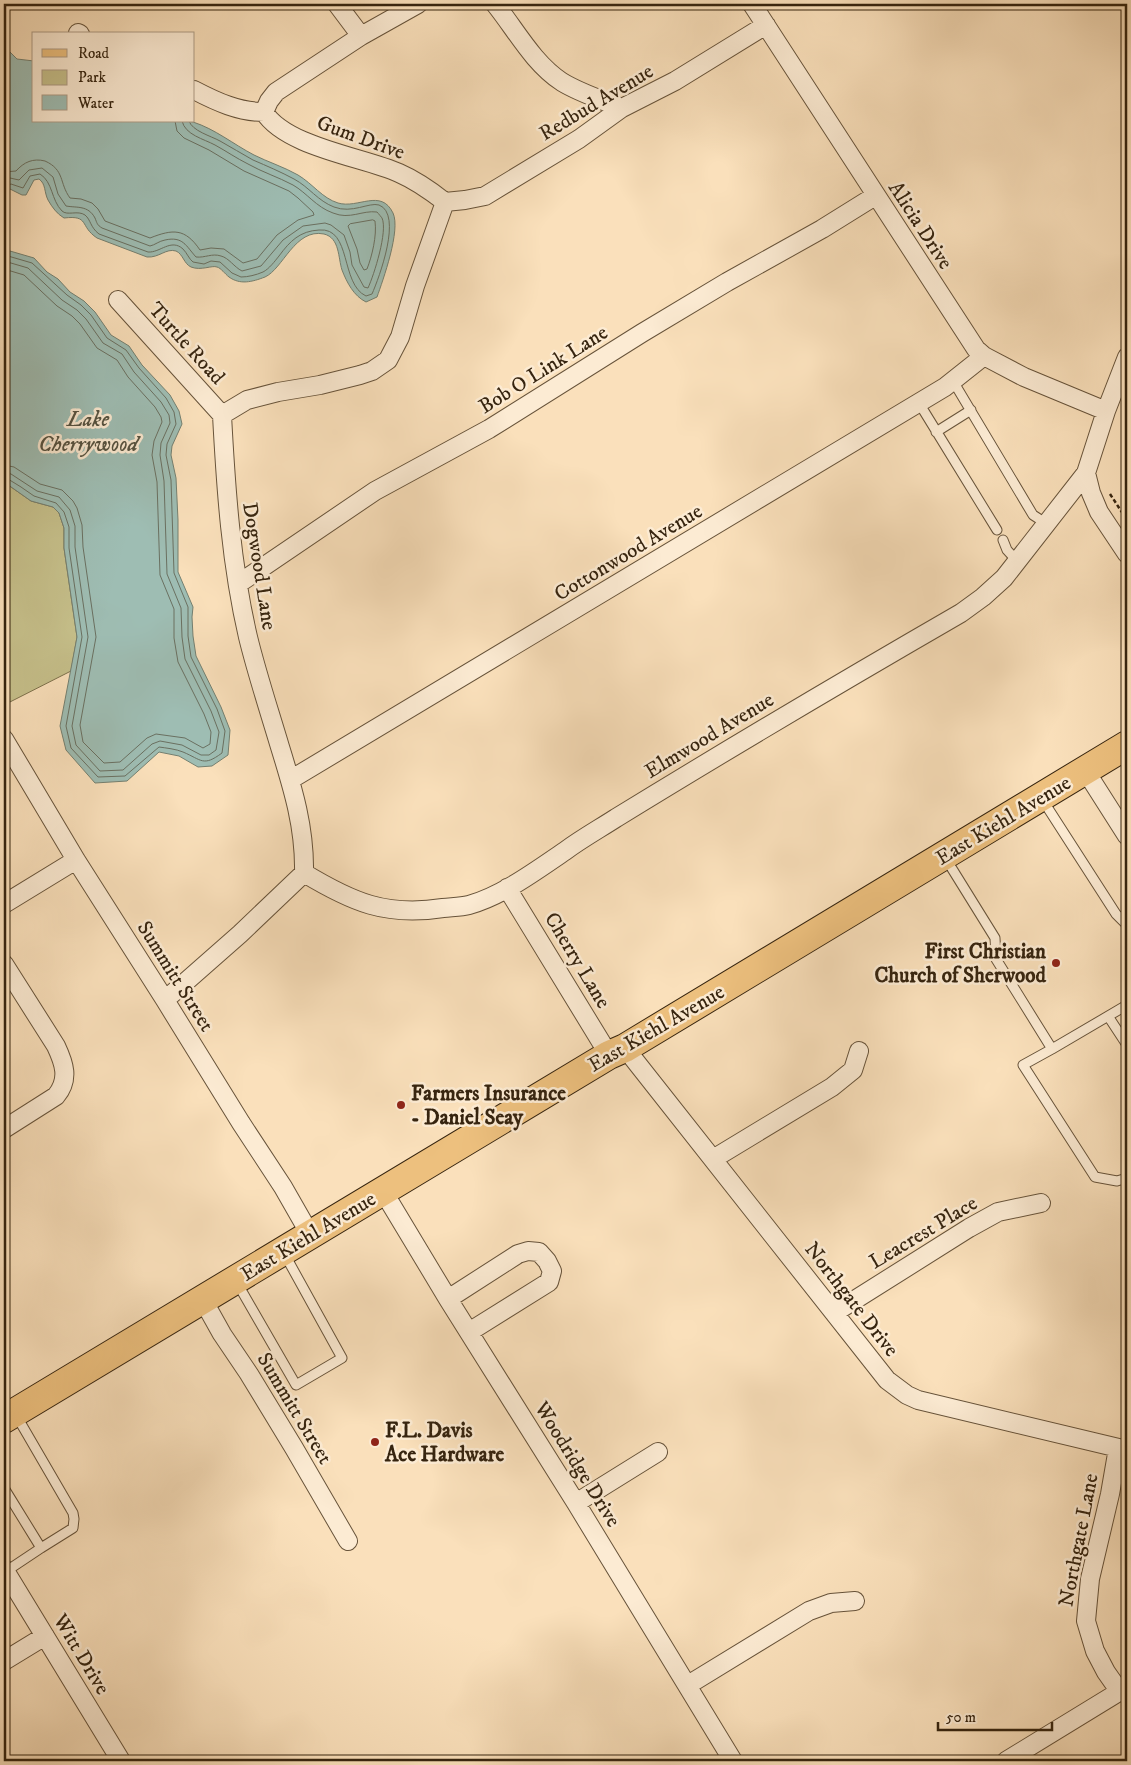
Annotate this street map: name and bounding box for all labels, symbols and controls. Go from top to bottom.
legend [32,32,195,122]
text: Road [78,44,110,63]
street label: Redbud Avenue [535,58,659,147]
text: Park [78,68,107,87]
text: Water [77,94,114,113]
street label: Gum Drive [313,110,409,166]
street label: Alicia Drive [882,177,958,275]
street label: Turtle Road [142,297,230,391]
street label: Bob O Link Lane [474,320,613,420]
water label: Lake Cherrywood [38,406,141,458]
street label: Cottonwood Avenue [550,498,708,607]
street label: Dogwood Lane [236,500,282,632]
street label: Elmwood Avenue [640,687,779,785]
street label: East Kiehl Avenue [931,770,1076,871]
street label: Cherry Lane [538,908,616,1013]
street label: Summitt Street [131,916,220,1037]
place label: First Christian Church of Sherwood [874,939,1047,989]
marker: First Christian Church of Sherwood [1050,957,1062,969]
street label: East Kiehl Avenue [584,979,730,1078]
place label: Farmers Insurance - Daniel Seay [411,1081,566,1131]
marker: Farmers Insurance - Daniel Seay [395,1099,407,1111]
street label: East Kiehl Avenue [236,1186,381,1287]
street label: Leacrest Place [865,1190,983,1275]
street label: Northgate Drive [798,1237,904,1362]
street label: Summitt Street [251,1348,338,1469]
street label: Woodridge Drive [528,1396,626,1532]
place label: F.L. Davis Ace Hardware [384,1418,504,1468]
marker: F.L. Davis Ace Hardware [369,1436,381,1448]
street label: Northgate Lane [1053,1471,1105,1609]
street label: Witt Drive [46,1609,115,1700]
scale bar [938,1700,1052,1732]
text: 50 m [946,1708,976,1727]

